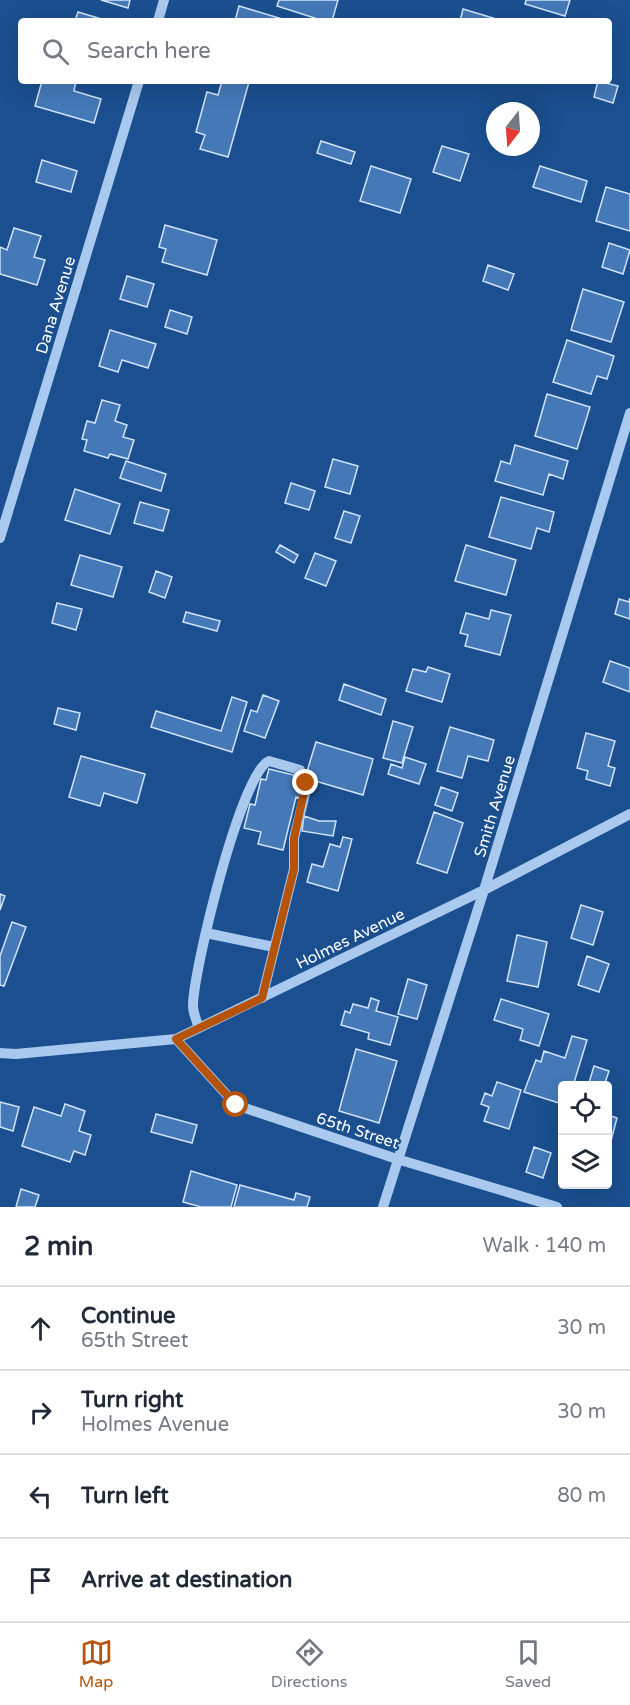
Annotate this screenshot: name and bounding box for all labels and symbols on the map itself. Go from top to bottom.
north arrow [486,102,540,156]
street label: Dana Avenue [32,254,80,357]
street label: Smith Avenue [470,753,520,860]
route end [292,769,318,795]
street label: Holmes Avenue [293,904,408,974]
route start [222,1091,248,1117]
street label: 65th Street [314,1108,402,1154]

